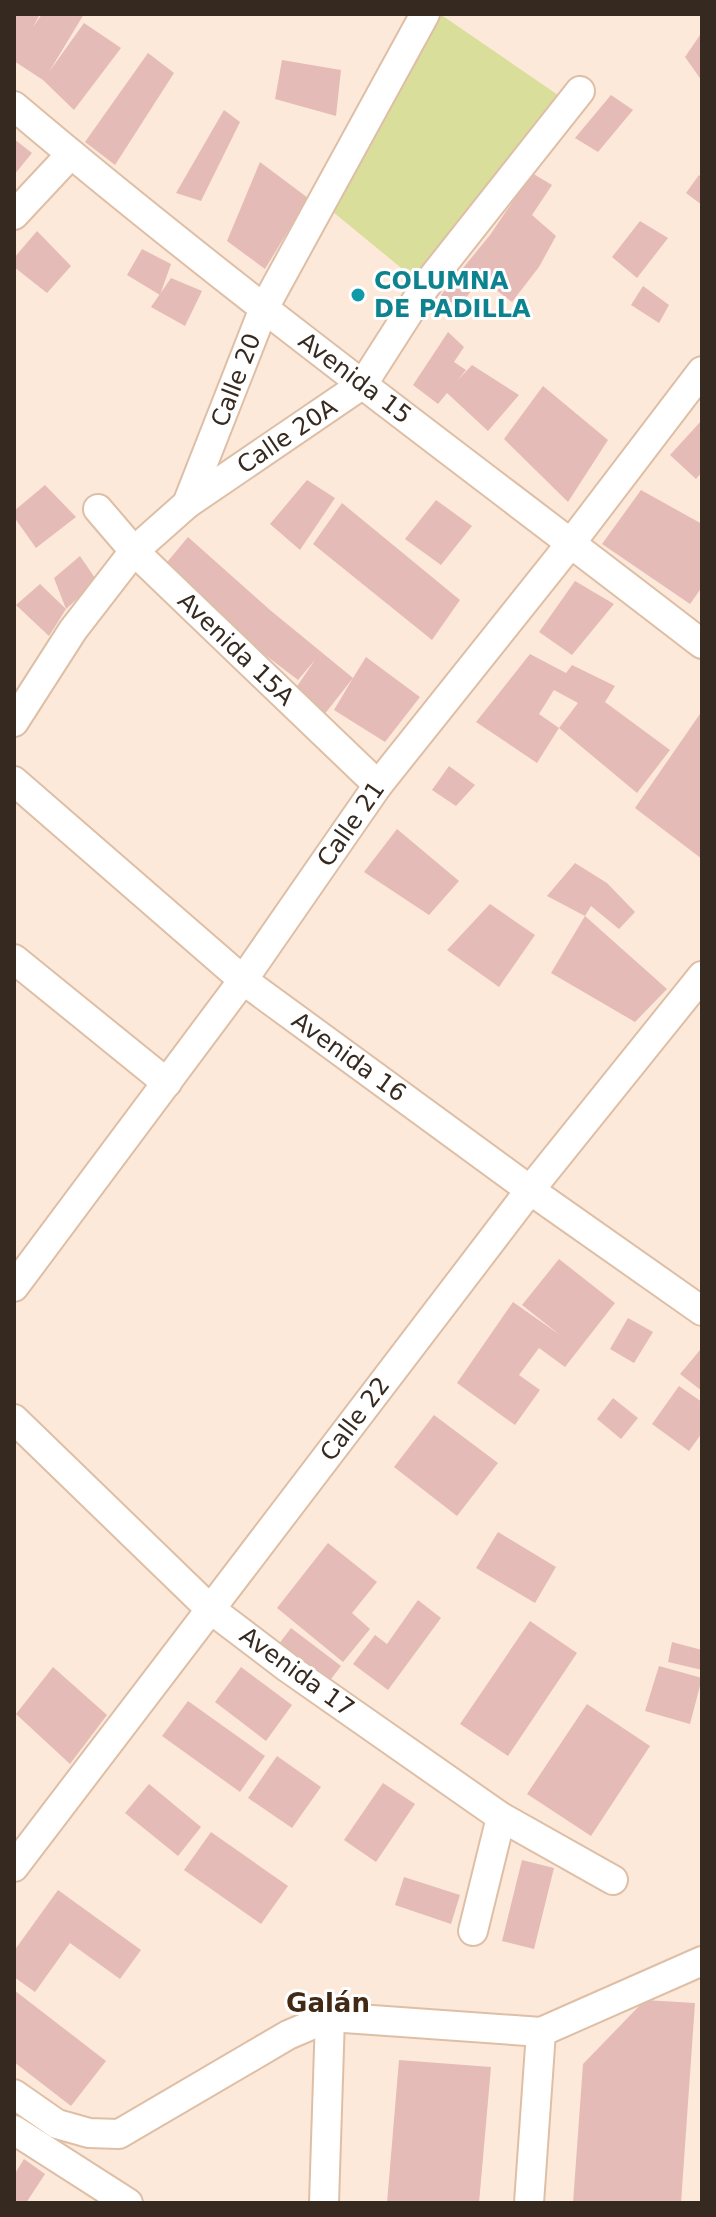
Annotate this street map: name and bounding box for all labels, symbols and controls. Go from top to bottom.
place label: COLUMNA DE PADILLA [374,267,531,323]
marker: COLUMNA DE PADILLA [349,286,367,304]
street label: Avenida 15 [293,327,417,429]
street label: Calle 20 [205,329,267,431]
street label: Calle 20A [232,392,343,480]
street label: Avenida 15A [172,587,300,712]
street label: Calle 21 [312,776,390,872]
street label: Avenida 16 [287,1006,411,1108]
street label: Calle 22 [314,1372,396,1466]
street label: Avenida 17 [235,1621,359,1723]
district label: Galán [286,1988,370,2018]

